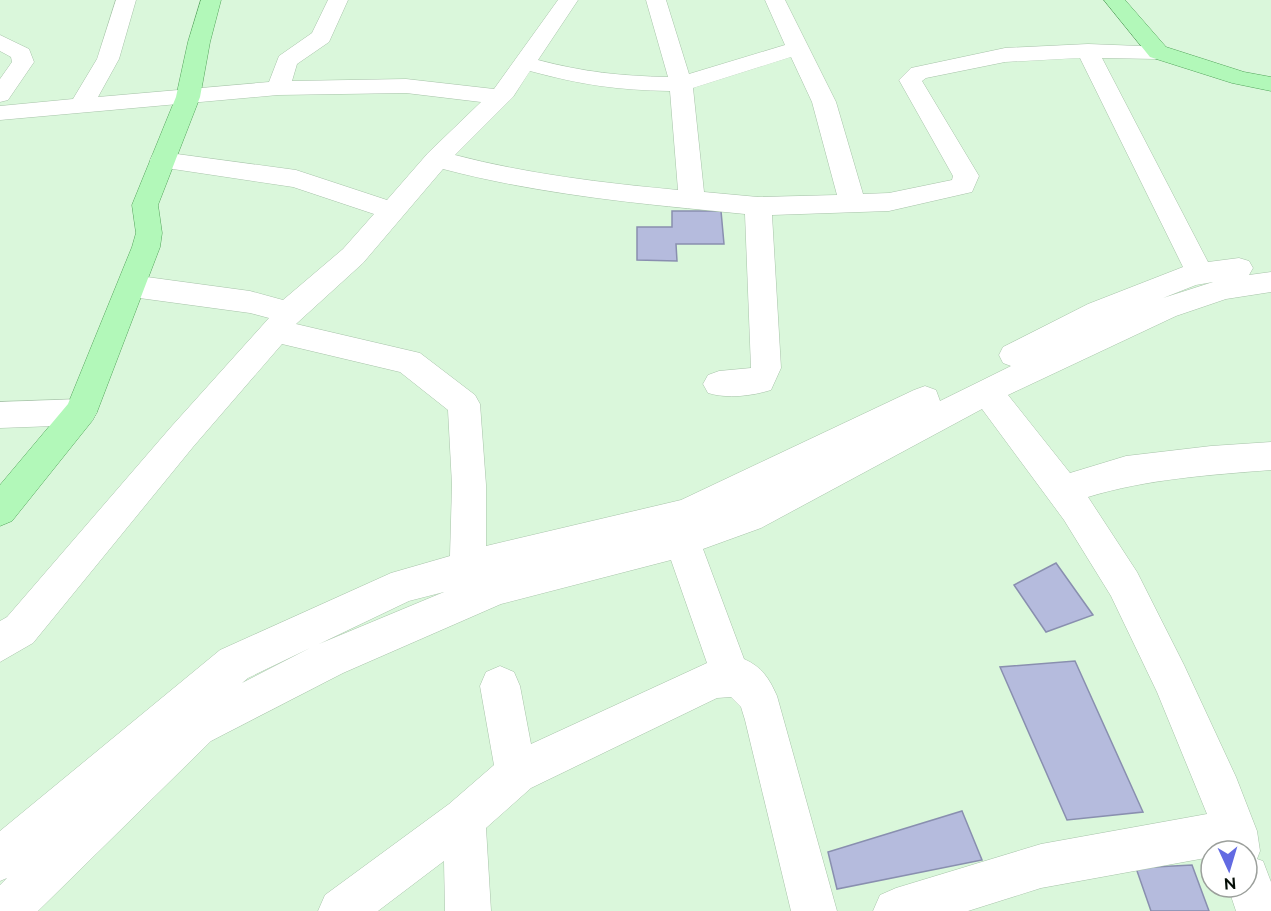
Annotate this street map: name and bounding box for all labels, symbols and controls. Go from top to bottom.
north arrow [1199,839,1259,899]
text: N [1223,874,1237,893]

